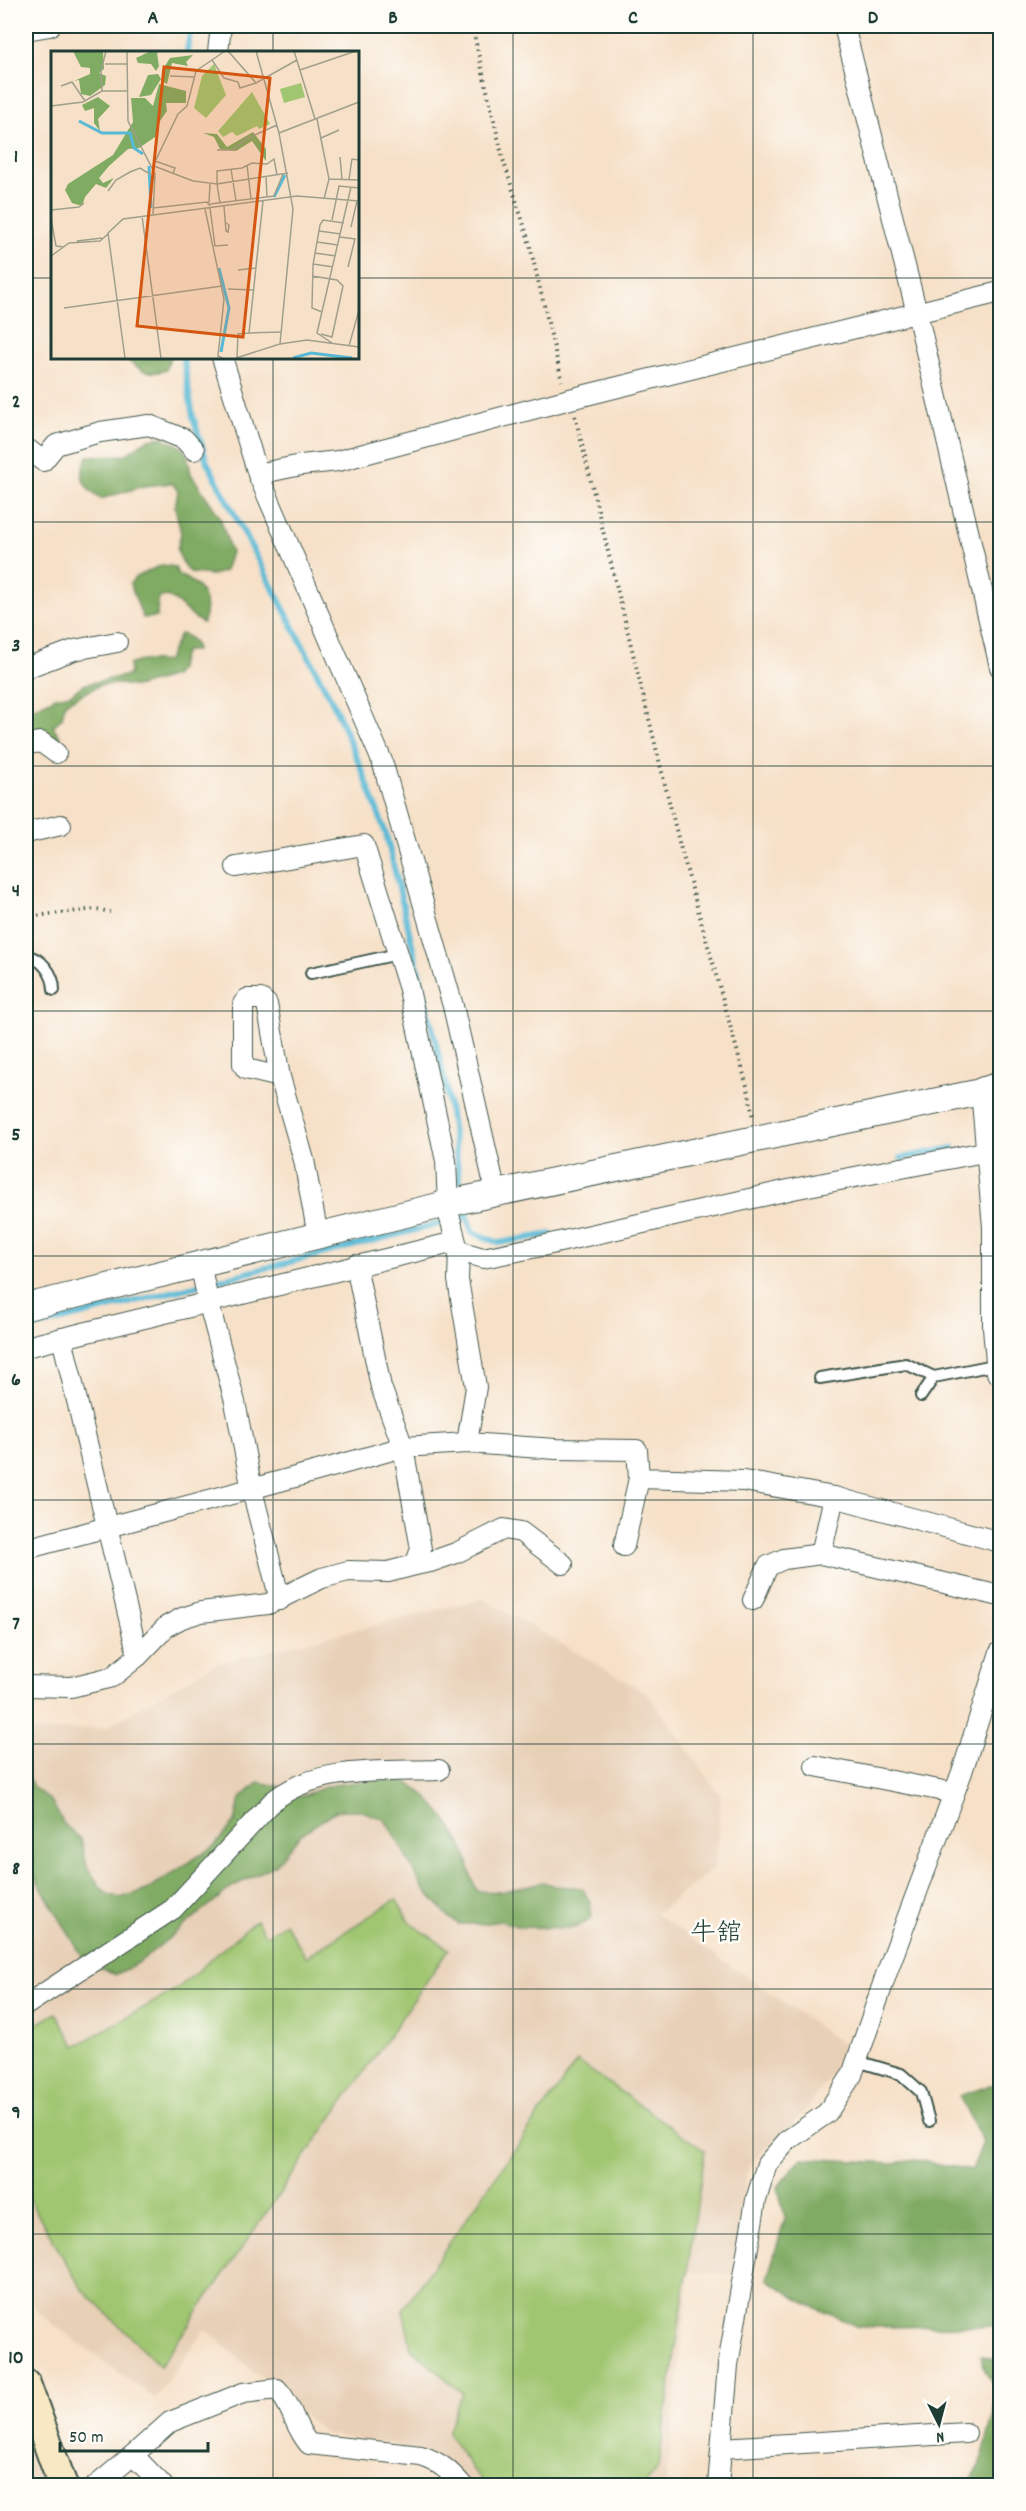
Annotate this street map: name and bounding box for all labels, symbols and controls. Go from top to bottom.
text: A [148,5,159,33]
text: B [388,5,398,33]
text: C [628,5,638,33]
text: D [868,5,879,33]
inset map [51,51,358,358]
text: 1 [14,144,18,172]
text: 2 [12,389,20,417]
text: 3 [12,633,20,661]
text: 4 [12,878,20,906]
text: 5 [11,1122,21,1150]
text: 6 [11,1367,21,1395]
text: 7 [12,1611,20,1639]
text: 8 [12,1856,20,1884]
district label: 牛舘 [690,1916,742,1953]
text: 9 [11,2100,21,2128]
text: 10 [8,2345,24,2373]
north arrow [909,2394,969,2454]
scale bar [60,2415,208,2453]
text: N [935,2425,945,2448]
text: 50 m [69,2426,104,2451]

